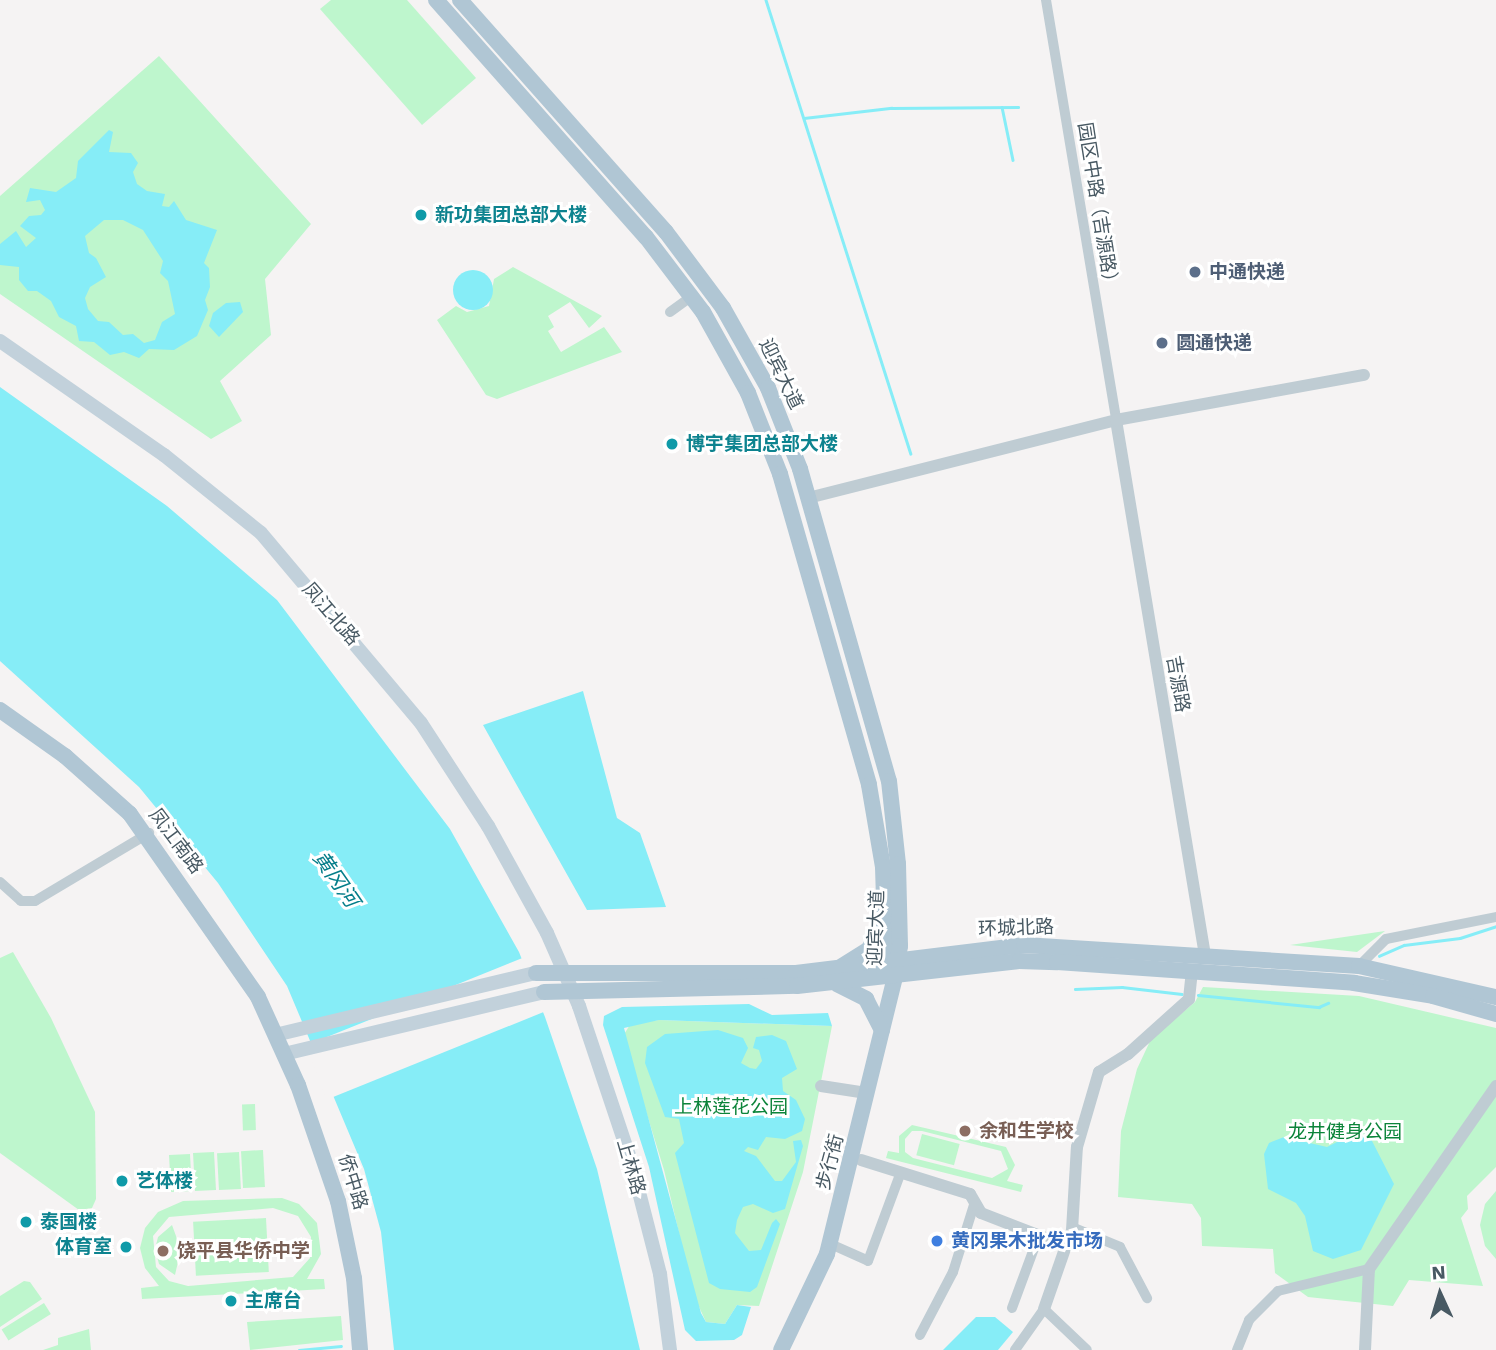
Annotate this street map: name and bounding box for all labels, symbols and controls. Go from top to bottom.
street label: 园区中路（吉源路） [1073,121,1123,293]
place label: 新功集团总部大楼 [435,204,587,226]
marker: 新功集团总部大楼 [413,207,429,223]
place label: 中通快递 [1209,261,1285,283]
marker: 中通快递 [1187,264,1203,280]
place label: 圆通快递 [1176,332,1252,354]
street label: 迎宾大道 [754,335,808,413]
marker: 圆通快递 [1154,335,1170,351]
place label: 博宇集团总部大楼 [686,433,838,455]
marker: 博宇集团总部大楼 [664,436,680,452]
street label: 凤江北路 [297,578,365,650]
street label: 吉源路 [1162,654,1194,714]
street label: 凤江南路 [144,804,208,878]
water label: 黄冈河 [308,846,364,912]
street label: 迎宾大道 [863,890,889,966]
street label: 环城北路 [978,915,1054,941]
park label: 上林莲花公园 [674,1096,788,1118]
place label: 余和生学校 [979,1120,1074,1142]
park label: 龙井健身公园 [1288,1121,1402,1143]
marker: 余和生学校 [957,1123,973,1139]
street label: 步行街 [812,1132,848,1192]
street label: 上林路 [612,1136,650,1198]
street label: 侨中路 [334,1151,372,1213]
place label: 艺体楼 [136,1170,193,1192]
marker: 艺体楼 [114,1173,130,1189]
place label: 泰国楼 [40,1211,97,1233]
marker: 泰国楼 [18,1214,34,1230]
place label: 黄冈果木批发市场 [951,1230,1103,1252]
marker: 黄冈果木批发市场 [929,1233,945,1249]
place label: 体育室 [55,1236,112,1258]
marker: 体育室 [118,1239,134,1255]
place label: 饶平县华侨中学 [177,1240,310,1262]
marker: 饶平县华侨中学 [155,1243,171,1259]
north arrow [1405,1259,1475,1329]
text: N [1431,1261,1446,1285]
place label: 主席台 [245,1290,302,1312]
marker: 主席台 [223,1293,239,1309]

